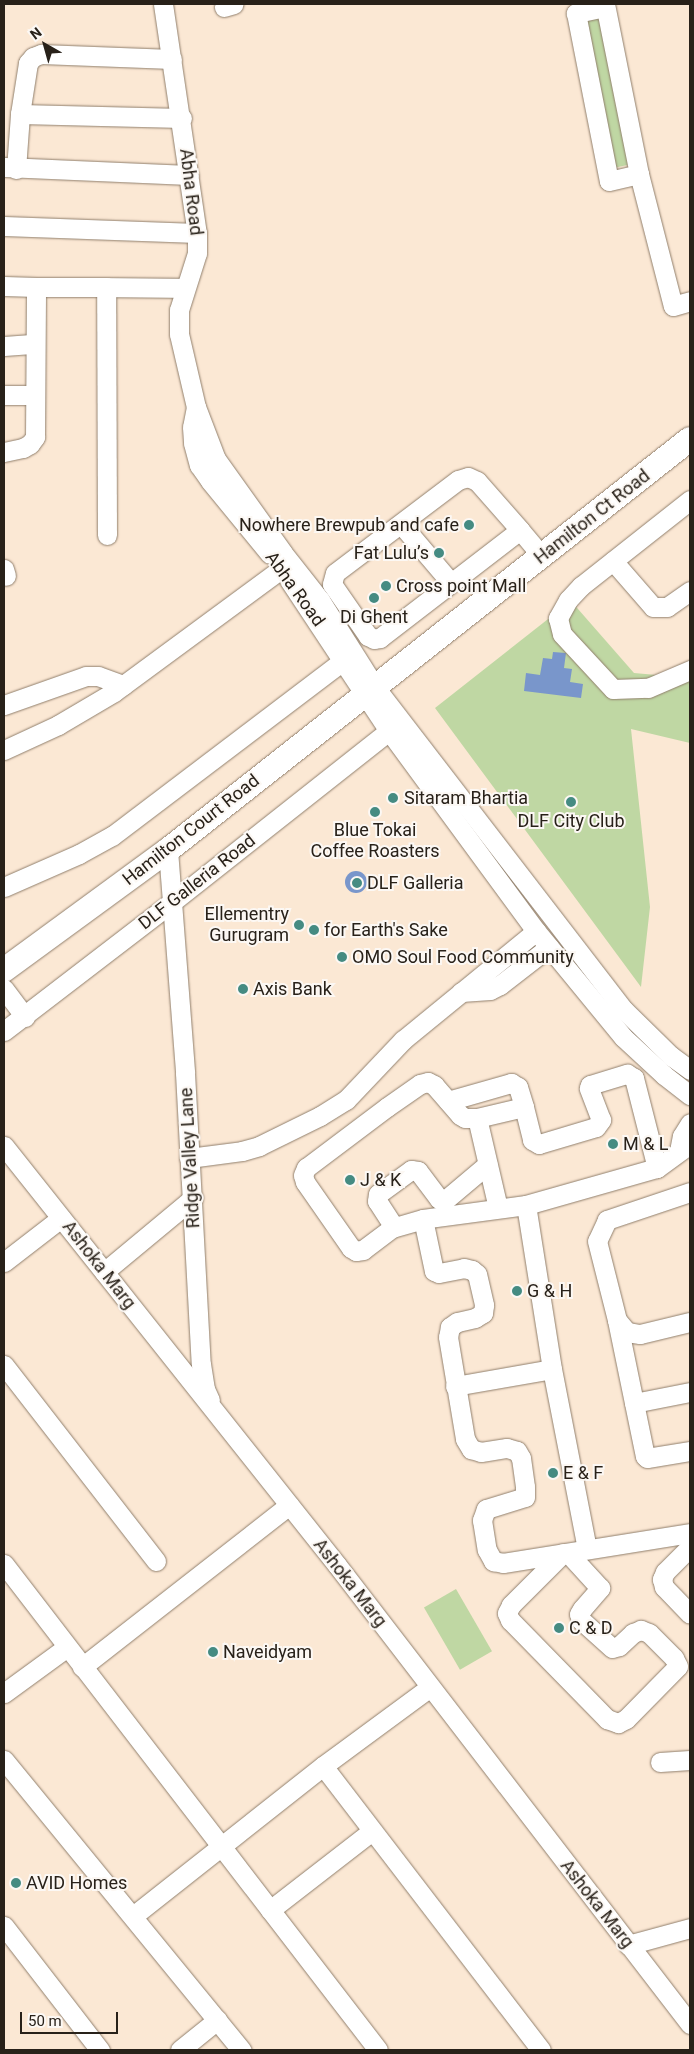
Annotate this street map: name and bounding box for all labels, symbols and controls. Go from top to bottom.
north arrow [20,20,70,70]
text: N [27,24,45,43]
street label: Abha Road [175,147,207,237]
street label: Hamilton Ct Road [530,465,654,569]
place label: Nowhere Brewpub and cafe [239,514,459,536]
marker: Nowhere Brewpub and cafe [463,519,475,531]
place label: Fat Lulu’s [354,542,429,564]
street label: Abha Road [261,547,329,631]
marker: Fat Lulu’s [433,547,445,559]
place label: Cross point Mall [396,575,526,597]
marker: Cross point Mall [380,580,392,592]
marker: Di Ghent [368,592,380,604]
place label: Di Ghent [340,606,408,628]
street label: Hamilton Court Road [118,770,264,890]
place label: Sitaram Bhartia [404,787,528,809]
marker: Sitaram Bhartia [386,791,400,805]
marker: DLF City Club [565,796,577,808]
marker: Blue Tokai Coffee Roasters [369,806,381,818]
place label: DLF City Club [517,810,625,832]
place label: Blue Tokai Coffee Roasters [310,820,440,862]
street label: DLF Galleria Road [134,830,260,934]
place label: DLF Galleria [367,872,464,894]
marker: DLF Galleria [351,877,363,889]
place label: Ellementry Gurugram [205,904,289,946]
marker: Ellementry Gurugram [293,919,305,931]
place label: for Earth's Sake [324,919,448,941]
marker: for Earth's Sake [308,924,320,936]
place label: OMO Soul Food Community [352,946,574,968]
marker: OMO Soul Food Community [336,951,348,963]
place label: Axis Bank [253,978,332,1000]
marker: Axis Bank [237,983,249,995]
street label: Ridge Valley Lane [176,1087,204,1229]
place label: M & L [623,1133,669,1155]
marker: M & L [607,1138,619,1150]
place label: J & K [360,1169,401,1191]
marker: J & K [344,1174,356,1186]
street label: Ashoka Marg [58,1217,140,1313]
place label: G & H [527,1280,572,1302]
marker: G & H [511,1285,523,1297]
place label: E & F [563,1462,603,1484]
marker: E & F [547,1467,559,1479]
street label: Ashoka Marg [309,1535,391,1631]
place label: C & D [569,1617,613,1639]
marker: C & D [553,1622,565,1634]
place label: Naveidyam [223,1641,312,1663]
marker: Naveidyam [207,1646,219,1658]
street label: Ashoka Marg [556,1856,638,1952]
place label: AVID Homes [26,1872,127,1894]
marker: AVID Homes [10,1877,22,1889]
scale bar [22,2002,120,2034]
text: 50 m [28,2012,62,2030]

